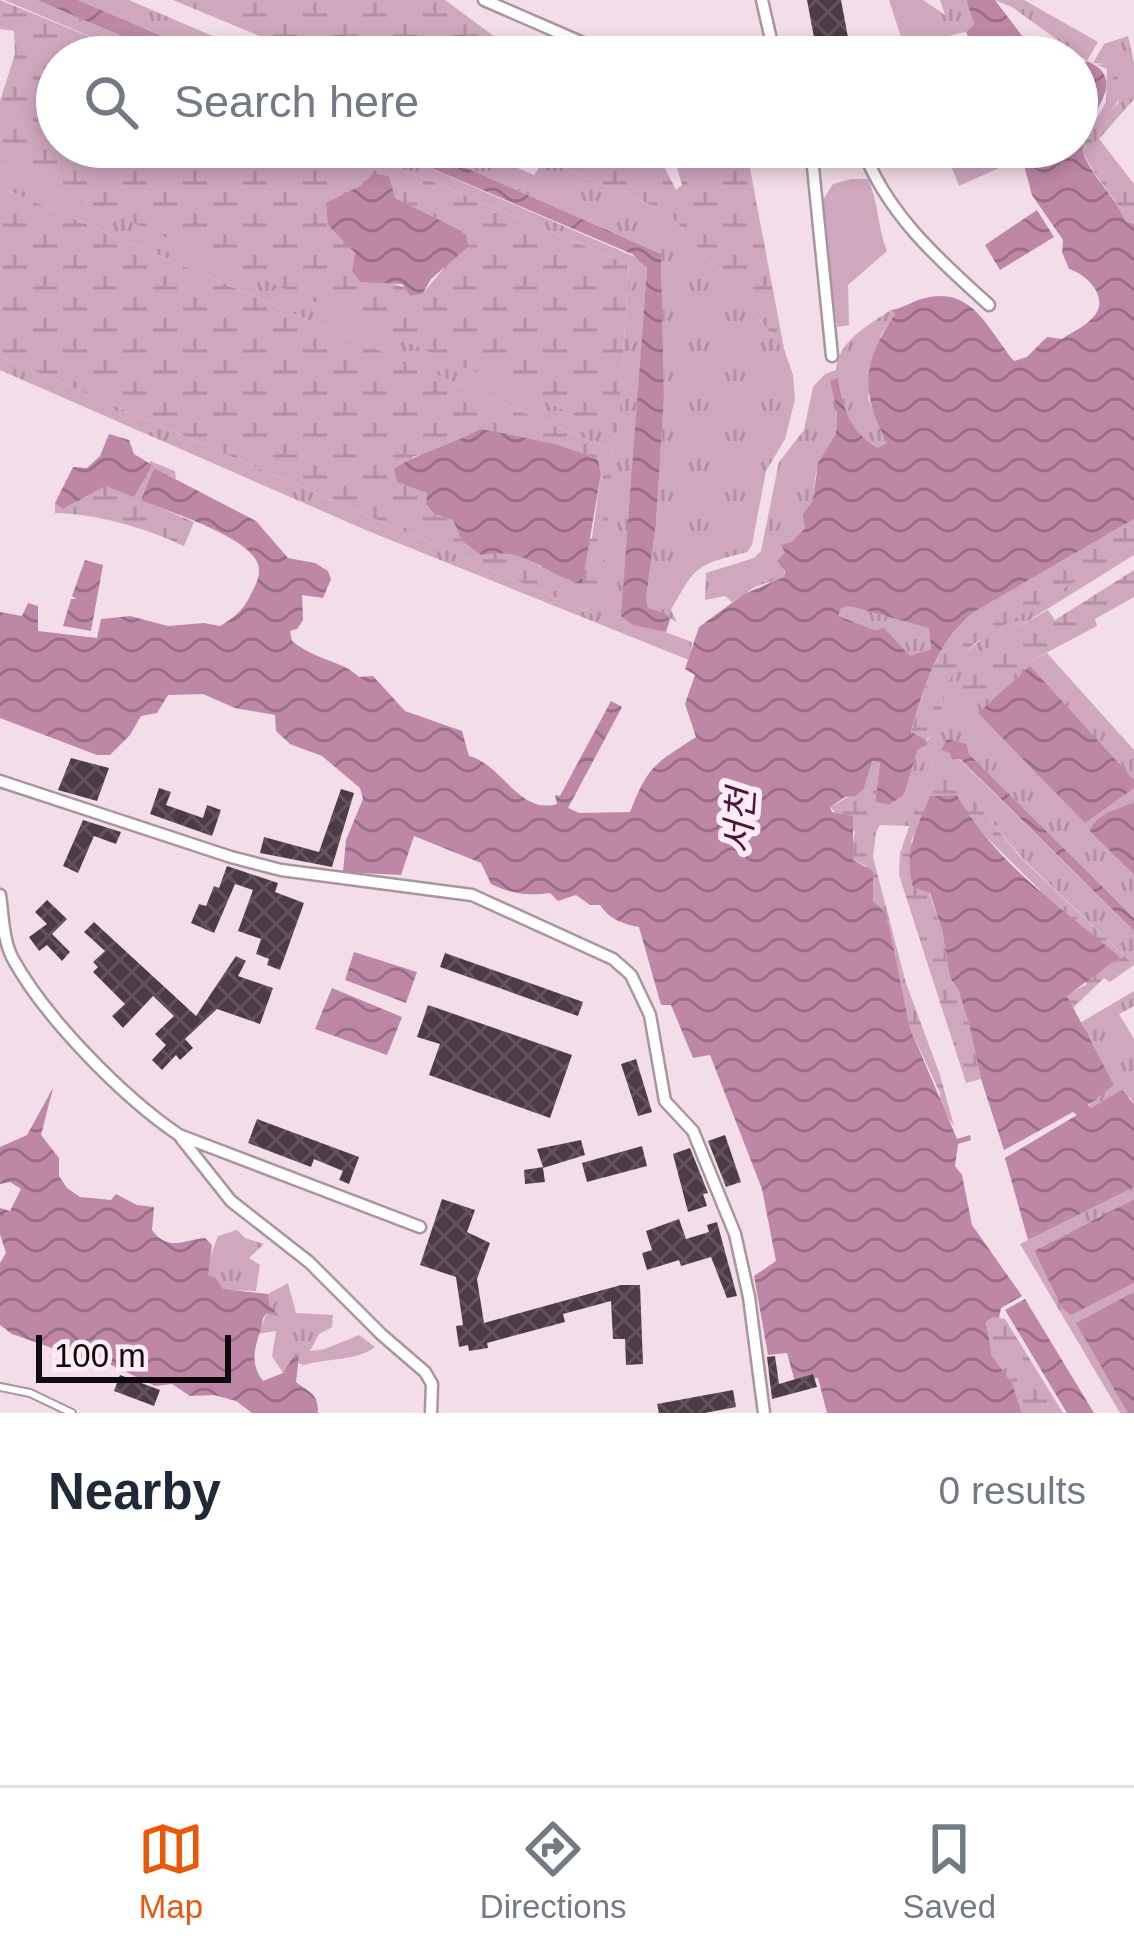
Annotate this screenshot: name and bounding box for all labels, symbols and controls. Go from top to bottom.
search box [36,36,1098,168]
icon: search [78,69,144,135]
text: Search here [174,76,419,127]
water label: 서천 [717,783,763,856]
scale bar [36,1329,231,1382]
text: 100 m [54,1337,146,1374]
text: Nearby [48,1463,221,1520]
text: 0 results [939,1469,1086,1512]
tab: Map [138,1816,204,1926]
tab: Directions [480,1816,627,1926]
tab: Saved [902,1816,996,1926]

